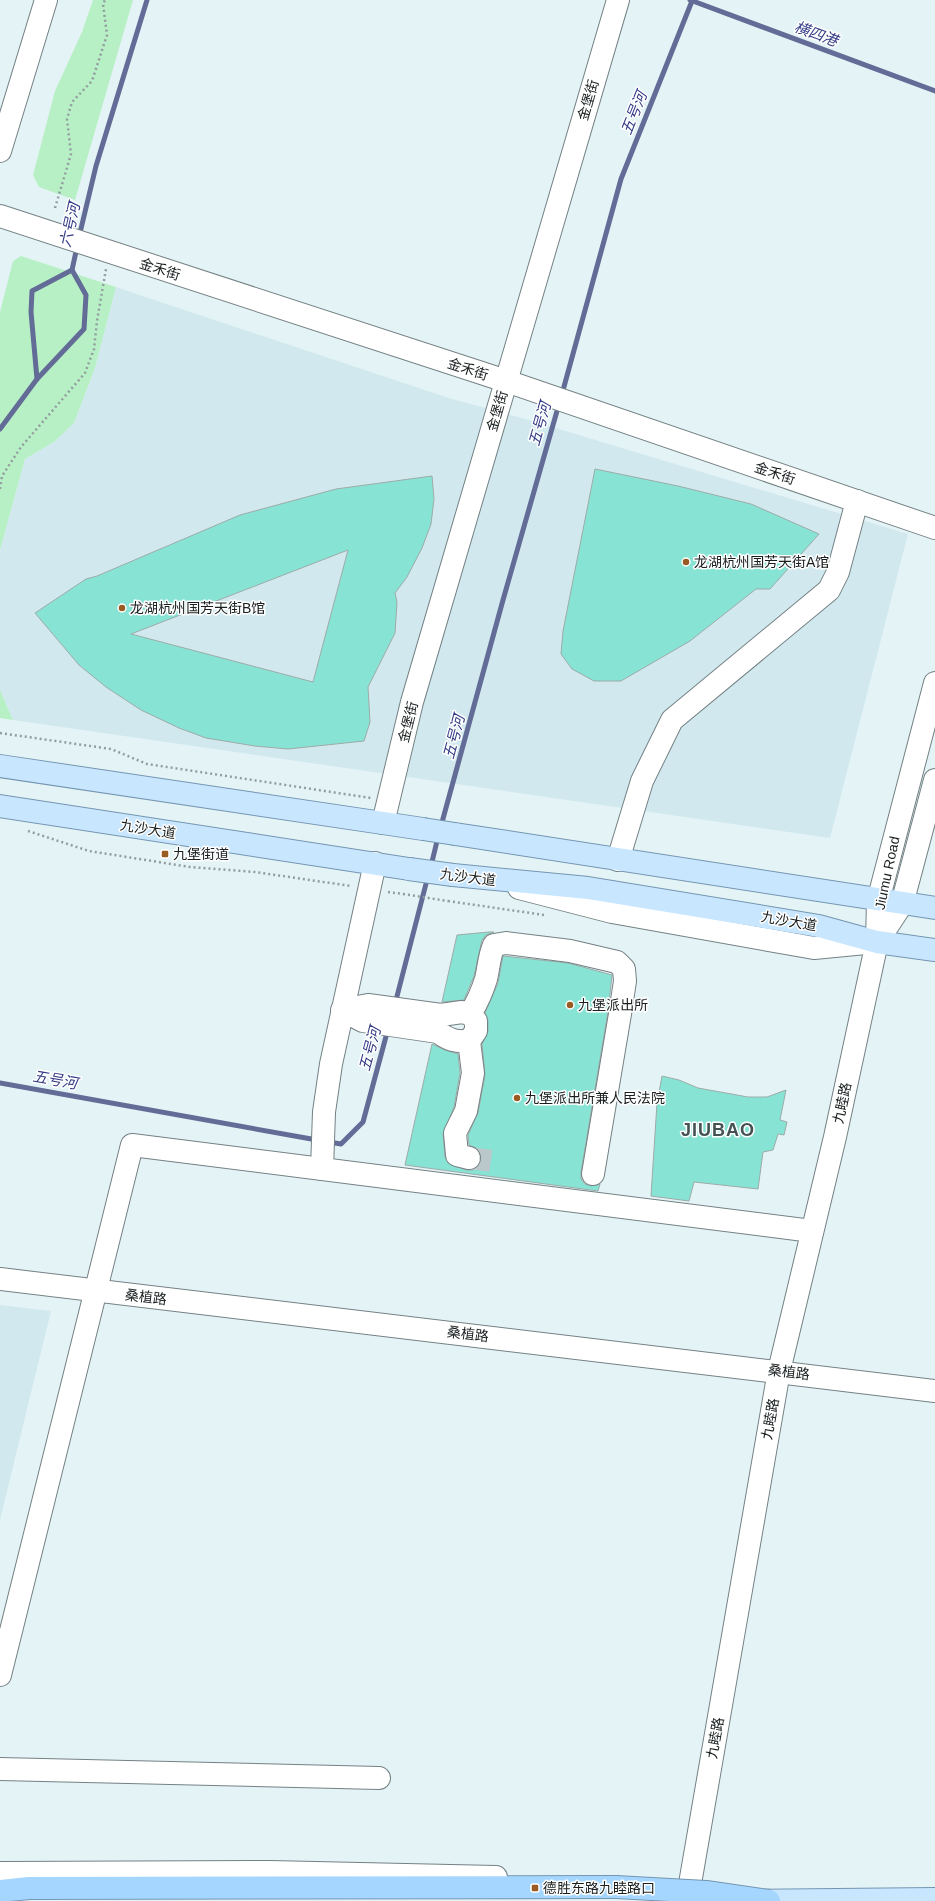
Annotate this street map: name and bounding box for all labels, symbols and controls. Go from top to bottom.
water label: 横四港 [792,18,842,50]
street label: 金堡街 [575,78,601,122]
water label: 五号河 [617,86,651,137]
water label: 六号河 [56,198,84,249]
street label: 金禾街 [138,255,182,283]
street label: 金禾街 [446,355,490,383]
street label: 金堡街 [484,389,510,433]
water label: 五号河 [525,397,555,448]
street label: 金禾街 [753,459,797,487]
place label: 龙湖杭州国芳天街A馆 [694,554,829,570]
marker: 龙湖杭州国芳天街A馆 [681,557,691,567]
place label: 龙湖杭州国芳天街B馆 [130,600,265,616]
marker: 龙湖杭州国芳天街B馆 [117,603,127,613]
street label: 金堡街 [395,700,421,744]
water label: 五号河 [439,710,468,761]
street label: 九沙大道 [119,817,177,841]
street label: Jiumu Road [871,835,903,911]
place label: 九堡街道 [173,846,229,862]
marker: 九堡街道 [160,849,170,859]
street label: 九沙大道 [439,866,497,888]
street label: 九沙大道 [760,908,818,934]
place label: 九堡派出所 [578,997,648,1013]
marker: 九堡派出所 [565,1000,575,1010]
water label: 五号河 [355,1022,384,1073]
water label: 五号河 [31,1067,82,1092]
street label: 九睦路 [830,1081,854,1125]
place label: 九堡派出所兼人民法院 [525,1090,665,1106]
marker: 九堡派出所兼人民法院 [512,1093,522,1103]
district label: JIUBAO [681,1120,755,1140]
street label: 桑植路 [124,1287,168,1307]
street label: 桑植路 [446,1324,490,1344]
street label: 桑植路 [767,1362,811,1382]
street label: 九睦路 [758,1397,782,1441]
street label: 九睦路 [703,1716,727,1760]
place label: 德胜东路九睦路口 [543,1880,655,1896]
marker: 德胜东路九睦路口 [530,1883,540,1893]

